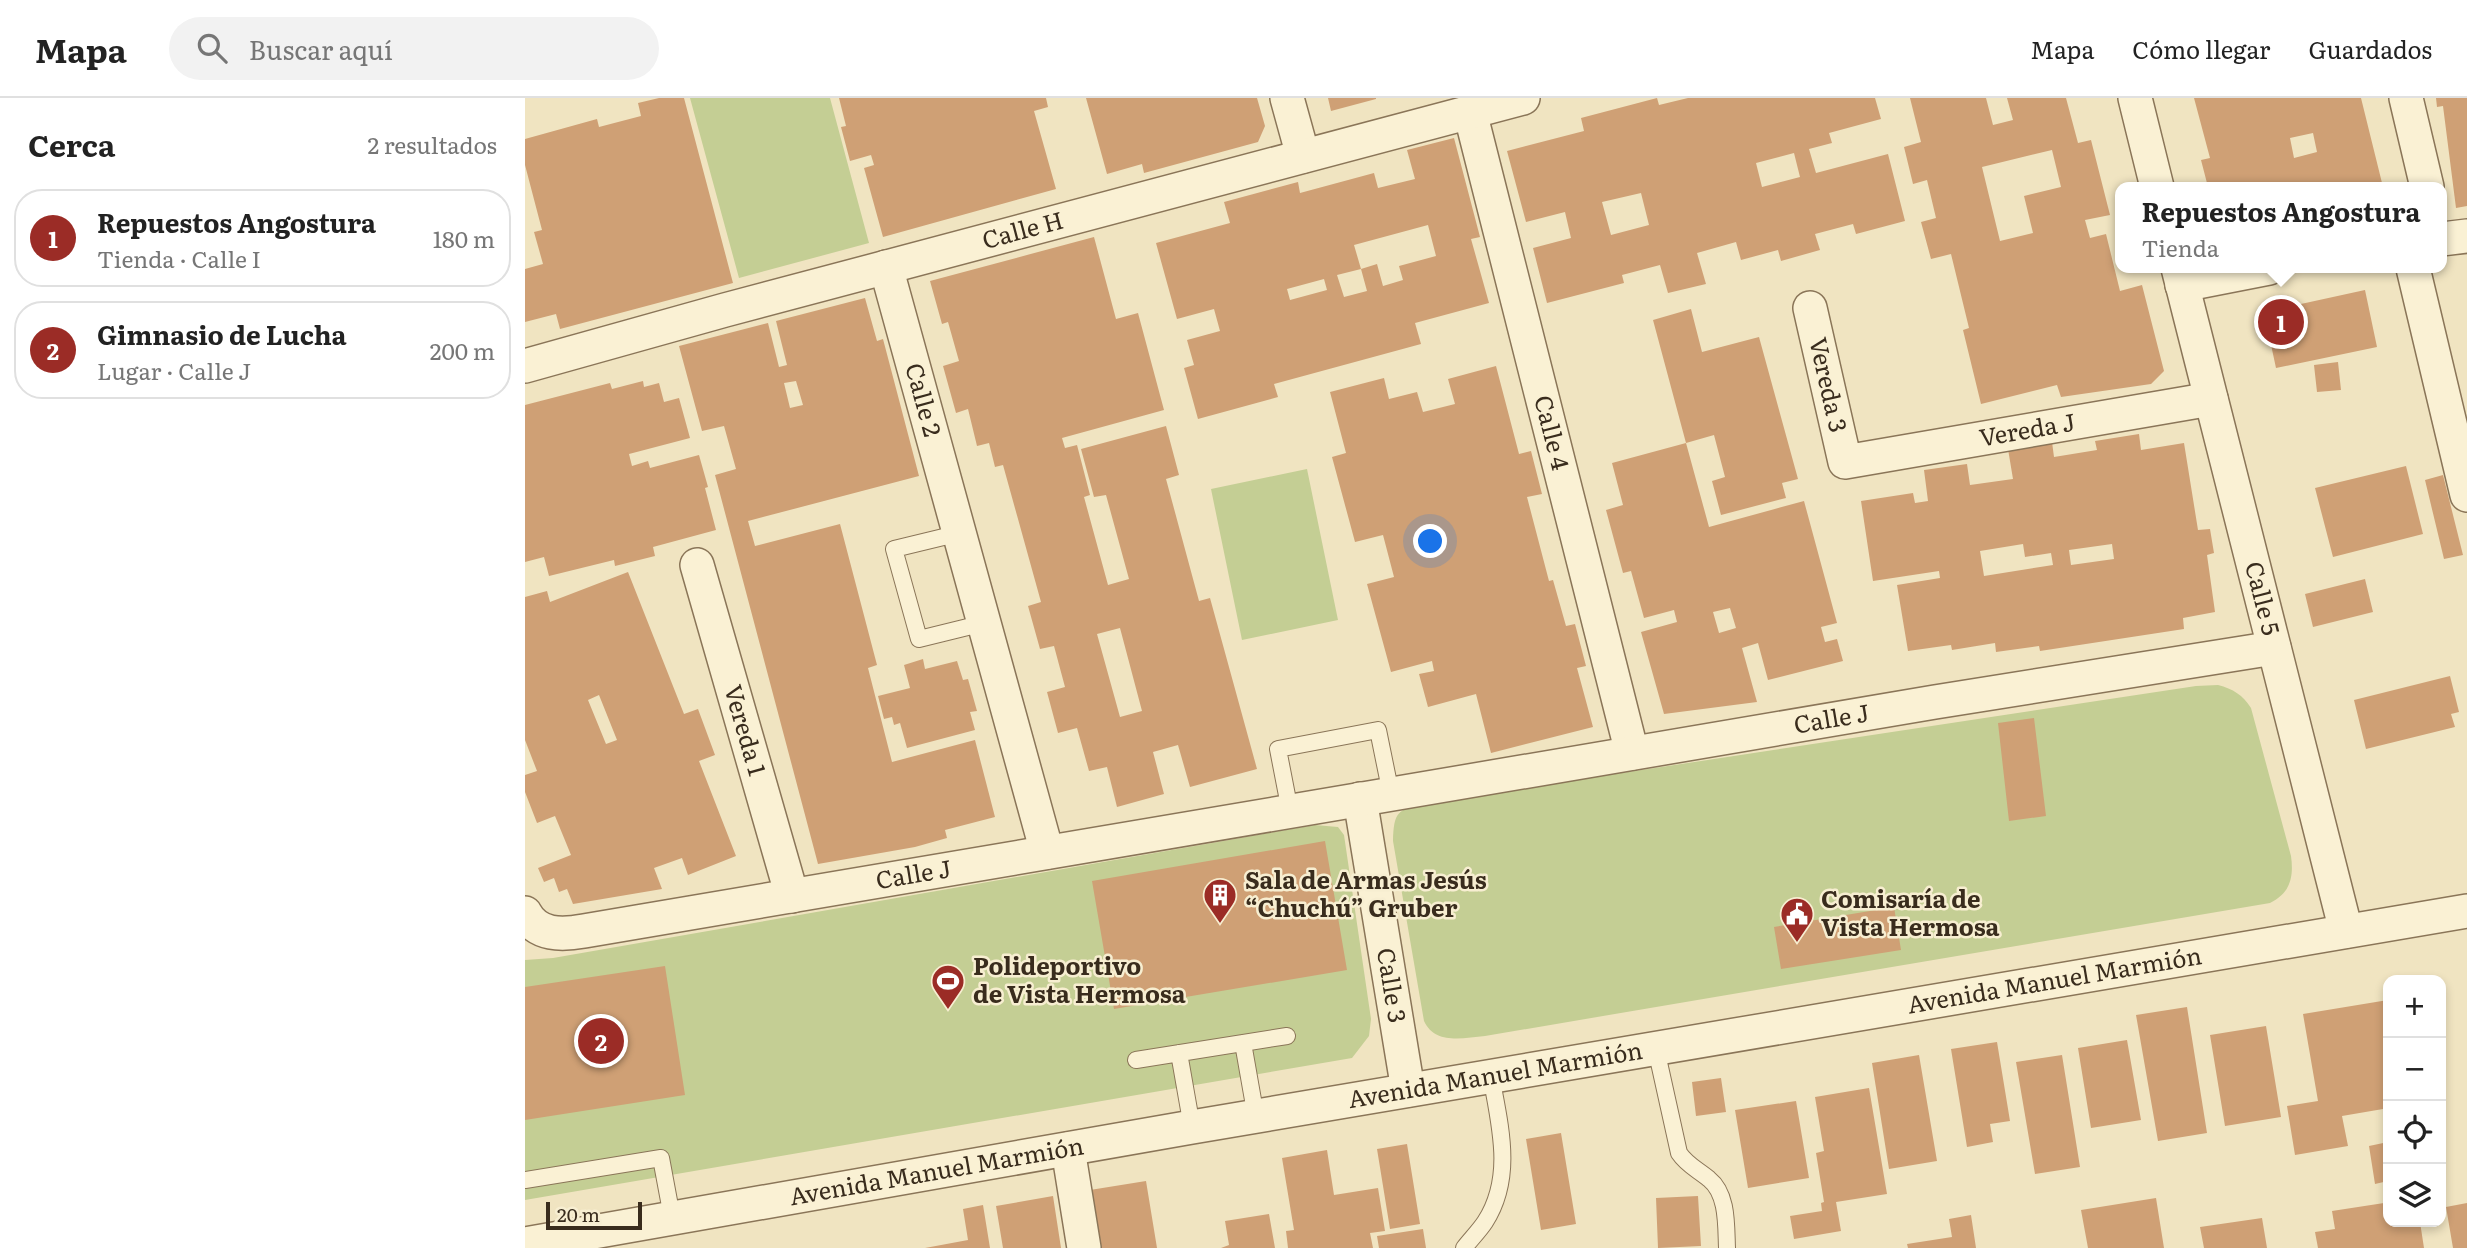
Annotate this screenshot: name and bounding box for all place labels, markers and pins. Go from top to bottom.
pin: 1 [2258,296,2304,348]
place label: Sala de Armas Jesús “Chuchú” Gruber [1245,861,1487,924]
building icon: Sala de Armas Jesús “Chuchú” Gruber [1201,876,1239,925]
place label: Comisaría de Vista Hermosa [1821,880,2000,943]
public building icon: Comisaría de Vista Hermosa [1778,895,1816,944]
place label: Polideportivo de Vista Hermosa [973,947,1186,1010]
sports icon: Polideportivo de Vista Hermosa [929,962,967,1011]
pin: 2 [578,1015,624,1067]

